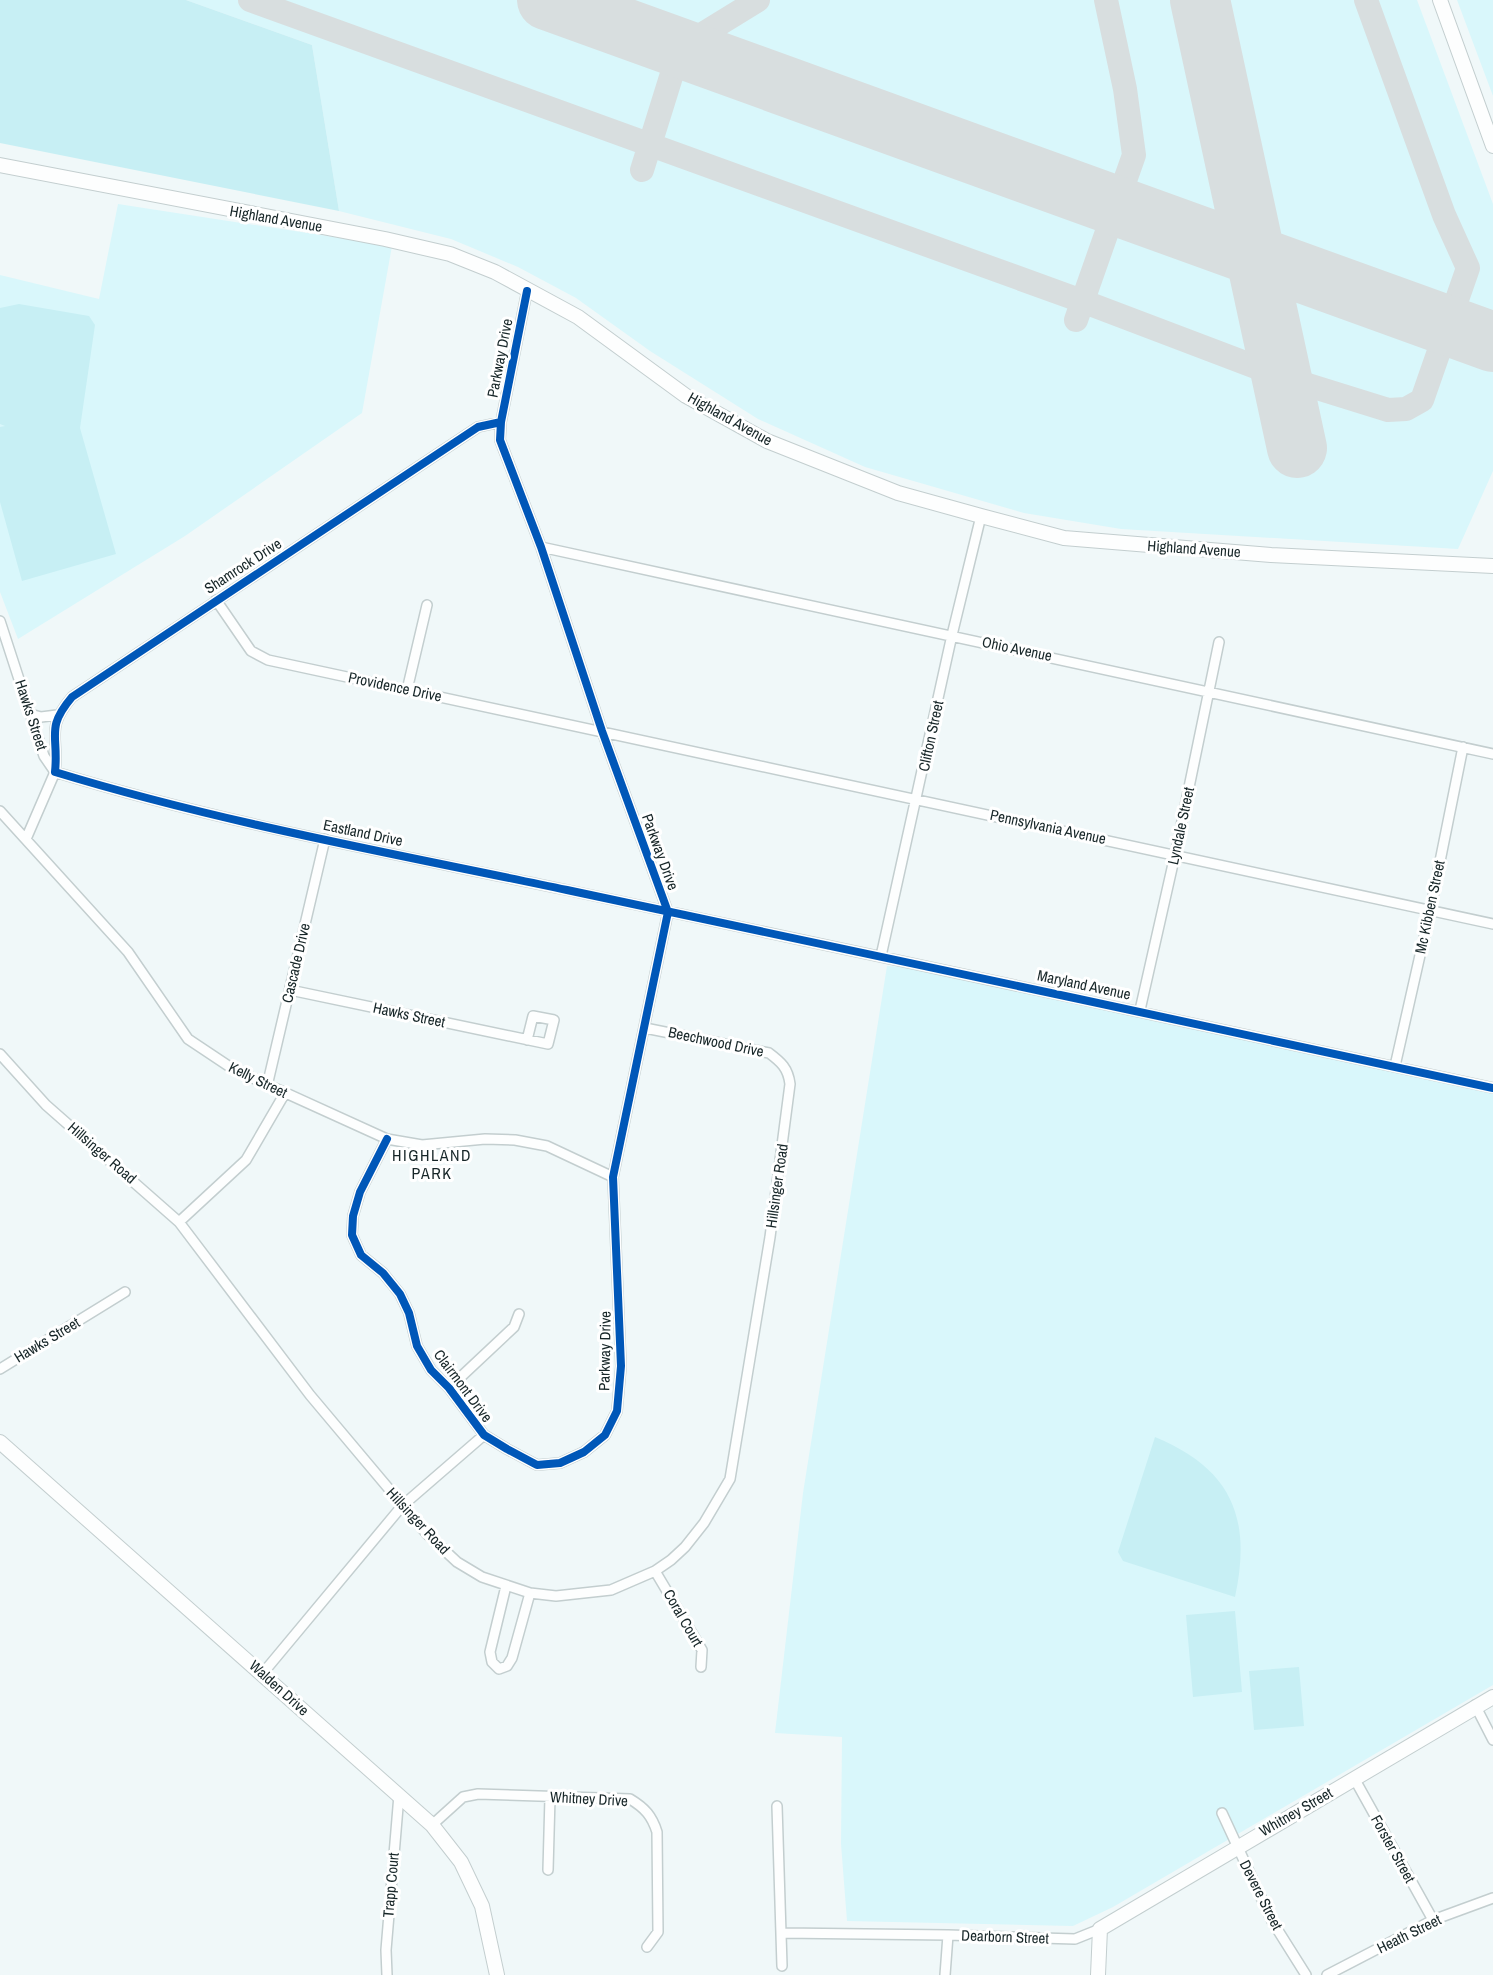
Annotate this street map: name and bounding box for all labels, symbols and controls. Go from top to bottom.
street label: Highland Avenue [228,200,324,237]
street label: Parkway Drive [482,316,517,399]
street label: Highland Avenue [684,387,776,450]
street label: Shamrock Drive [200,533,286,598]
street label: Highland Avenue [1147,535,1242,562]
street label: Ohio Avenue [980,631,1054,666]
street label: Providence Drive [346,666,444,707]
street label: Hawks Street [10,677,53,753]
street label: Clifton Street [913,698,948,773]
street label: Lyndale Street [1162,785,1199,867]
street label: Pennsylvania Avenue [988,804,1108,849]
street label: Parkway Drive [637,811,684,893]
street label: Eastland Drive [321,814,405,851]
street label: Mc Kibben Street [1409,858,1450,956]
street label: Cascade Drive [276,921,315,1005]
street label: Maryland Avenue [1036,964,1133,1005]
street label: Hawks Street [371,997,448,1033]
street label: Beechwood Drive [666,1021,766,1062]
street label: Kelly Street [225,1056,292,1103]
street label: Hillsinger Road [63,1117,141,1188]
street label: Hillsinger Road [760,1142,793,1229]
district label: HIGHLAND PARK [392,1144,472,1184]
street label: Hawks Street [10,1311,84,1367]
street label: Parkway Drive [593,1311,616,1391]
street label: Clairmont Drive [429,1345,498,1427]
street label: Hillsinger Road [382,1483,455,1559]
street label: Coral Court [659,1585,709,1651]
street label: Walden Drive [245,1655,314,1720]
street label: Whitney Street [1255,1782,1337,1841]
street label: Whitney Drive [550,1786,629,1811]
street label: Forster Street [1366,1811,1421,1887]
street label: Trapp Court [377,1851,404,1918]
street label: Devere Street [1235,1856,1288,1934]
street label: Heath Street [1373,1909,1445,1958]
street label: Dearborn Street [961,1924,1050,1949]

